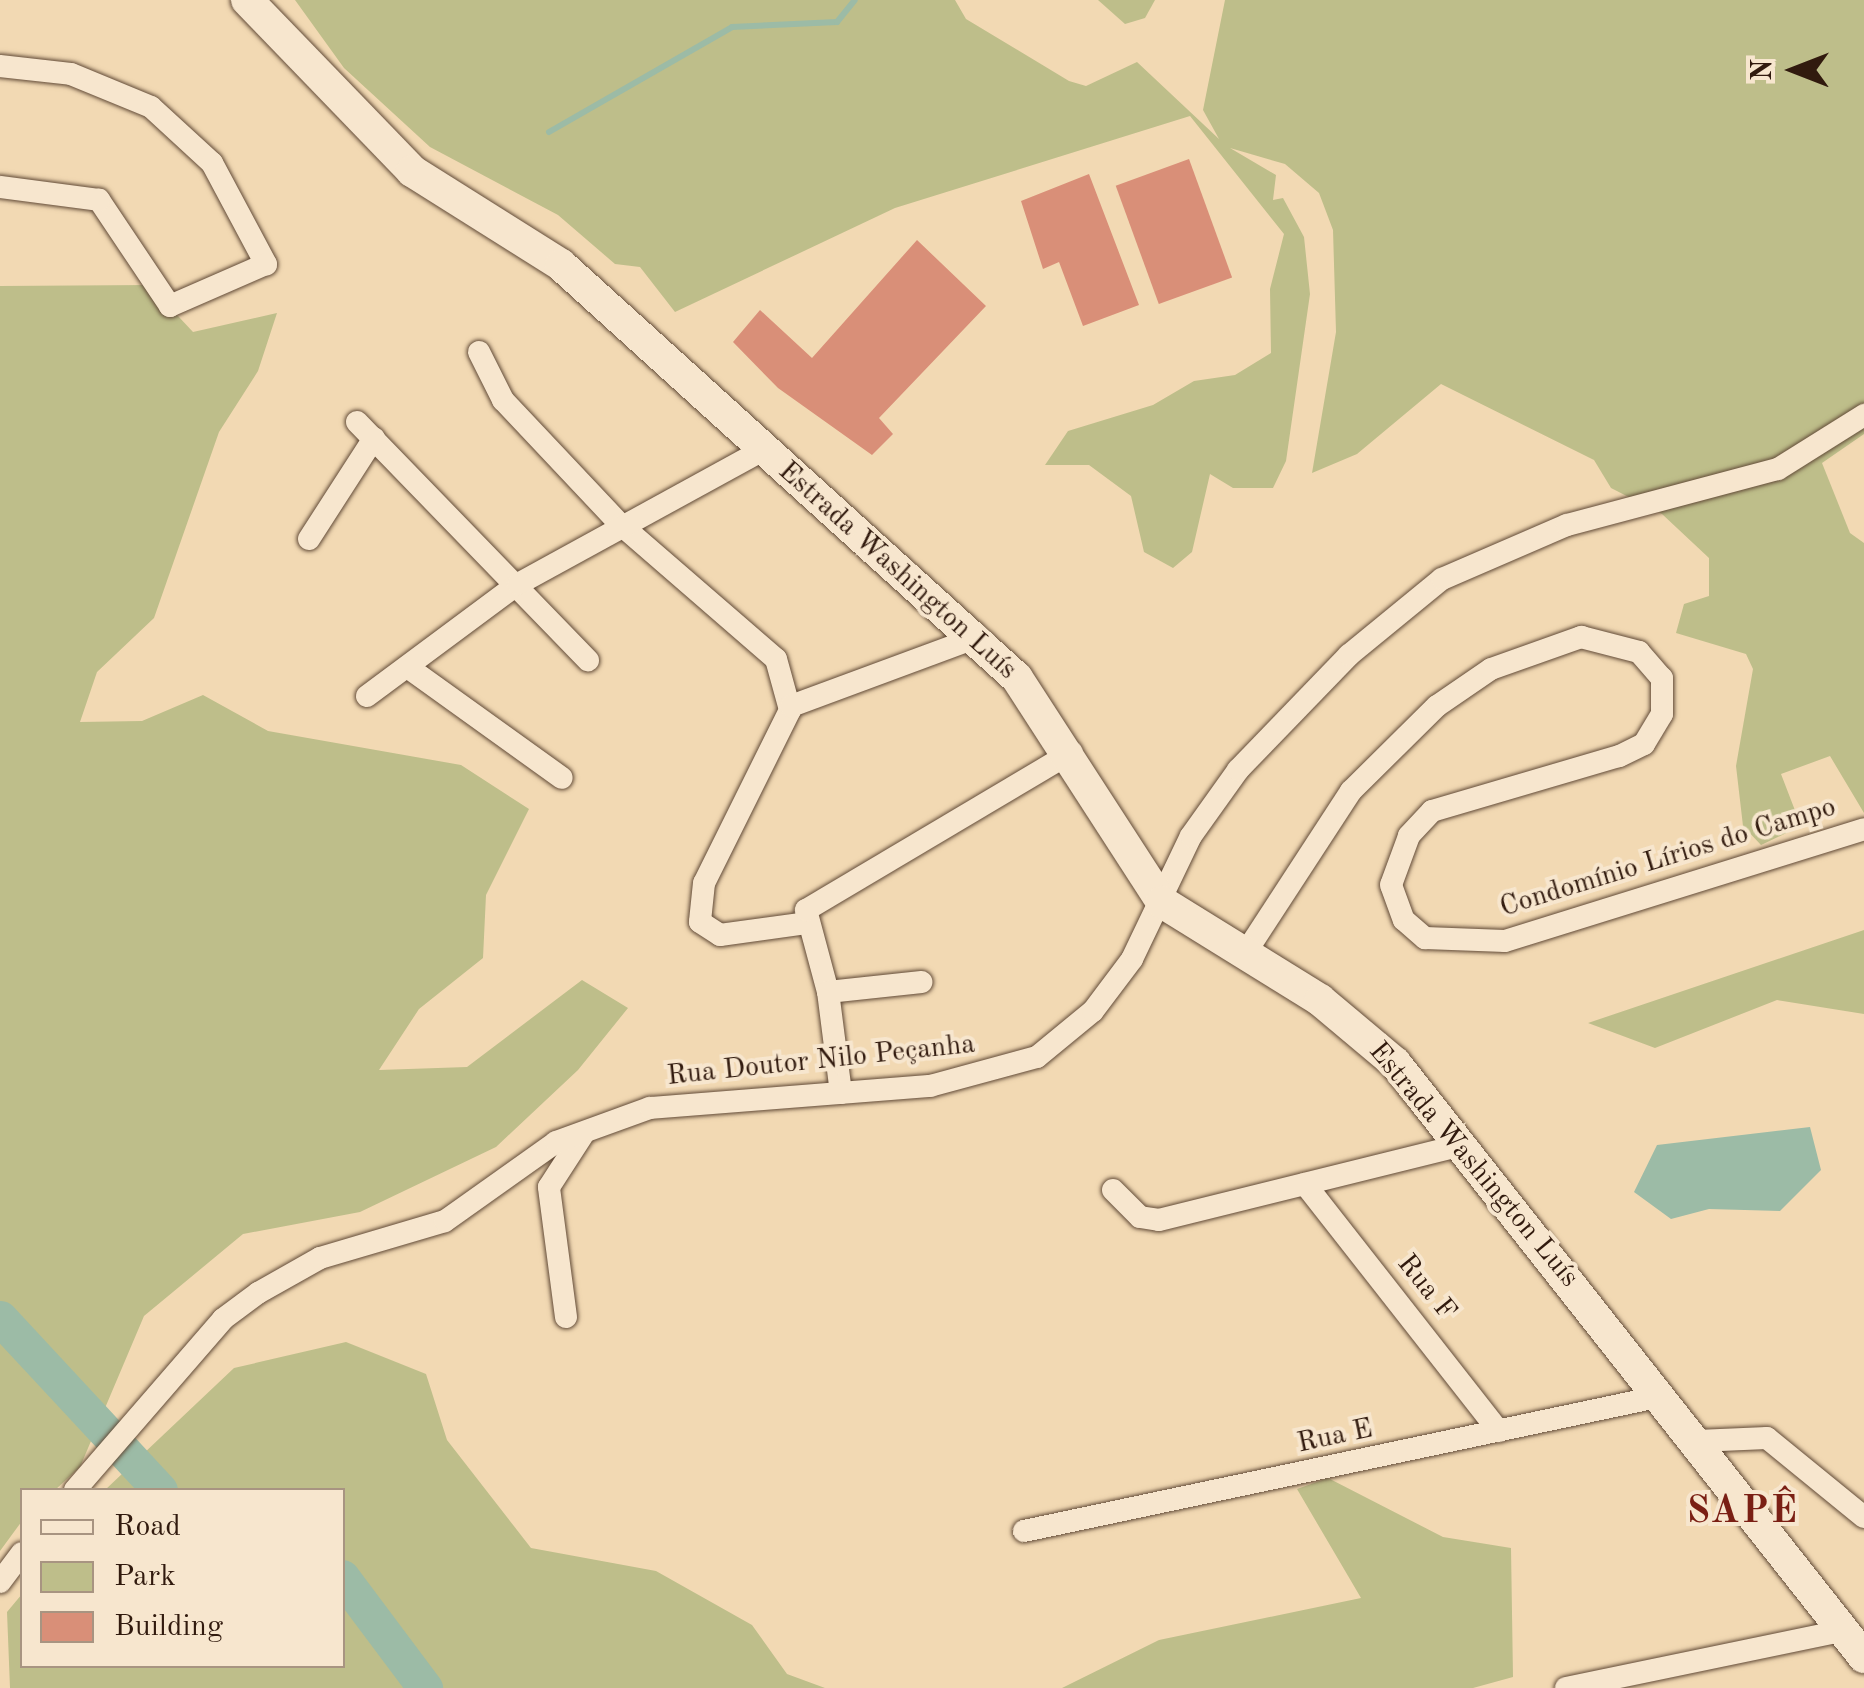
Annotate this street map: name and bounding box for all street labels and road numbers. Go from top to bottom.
street label: Estrada Washington Luís [771,455,1023,687]
street label: Condomínio Lírios do Campo [1496,791,1840,925]
street label: Rua Doutor Nilo Peçanha [665,1028,977,1094]
street label: Estrada Washington Luís [1361,1036,1585,1294]
street label: Rua F [1389,1248,1463,1328]
street label: Rua E [1294,1413,1376,1461]

